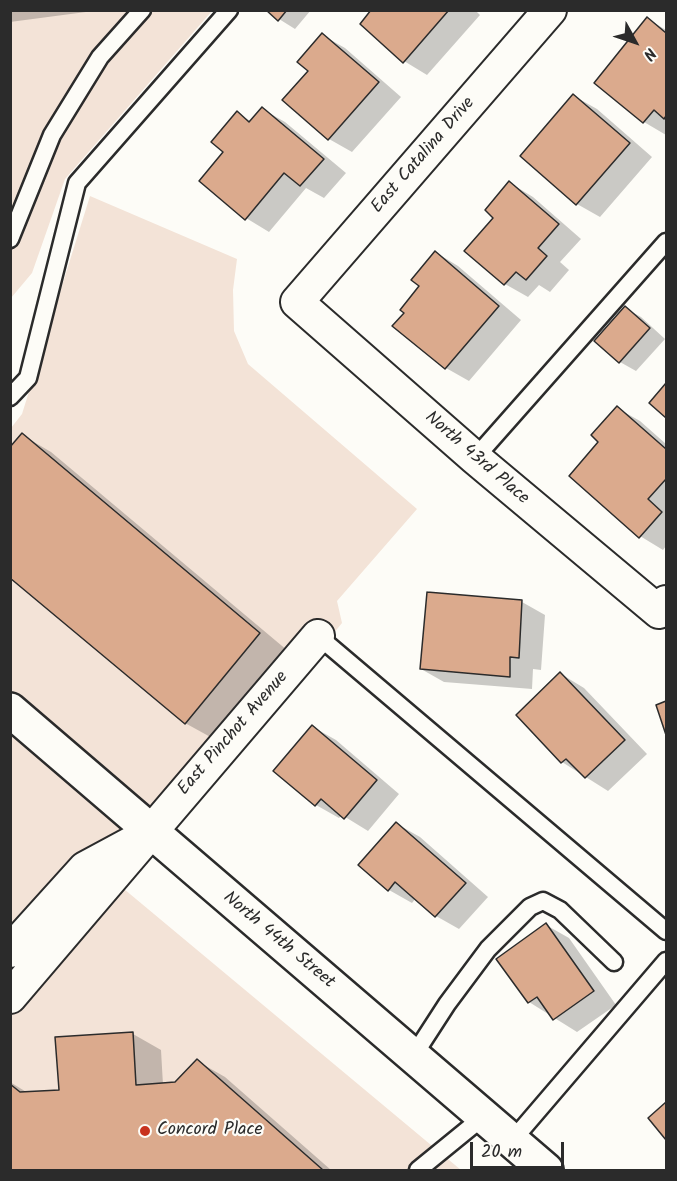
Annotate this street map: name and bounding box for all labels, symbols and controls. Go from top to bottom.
north arrow [605,12,665,72]
text: N [636,42,662,66]
street label: East Catalina Drive [368,93,480,219]
street label: North 43rd Place [419,408,533,510]
street label: East Pinchot Avenue [174,667,294,801]
street label: North 44th Street [218,888,338,994]
place label: Concord Place [157,1120,263,1142]
marker: Concord Place [138,1124,152,1138]
scale bar [473,1130,568,1168]
text: 20 m [481,1138,522,1167]

